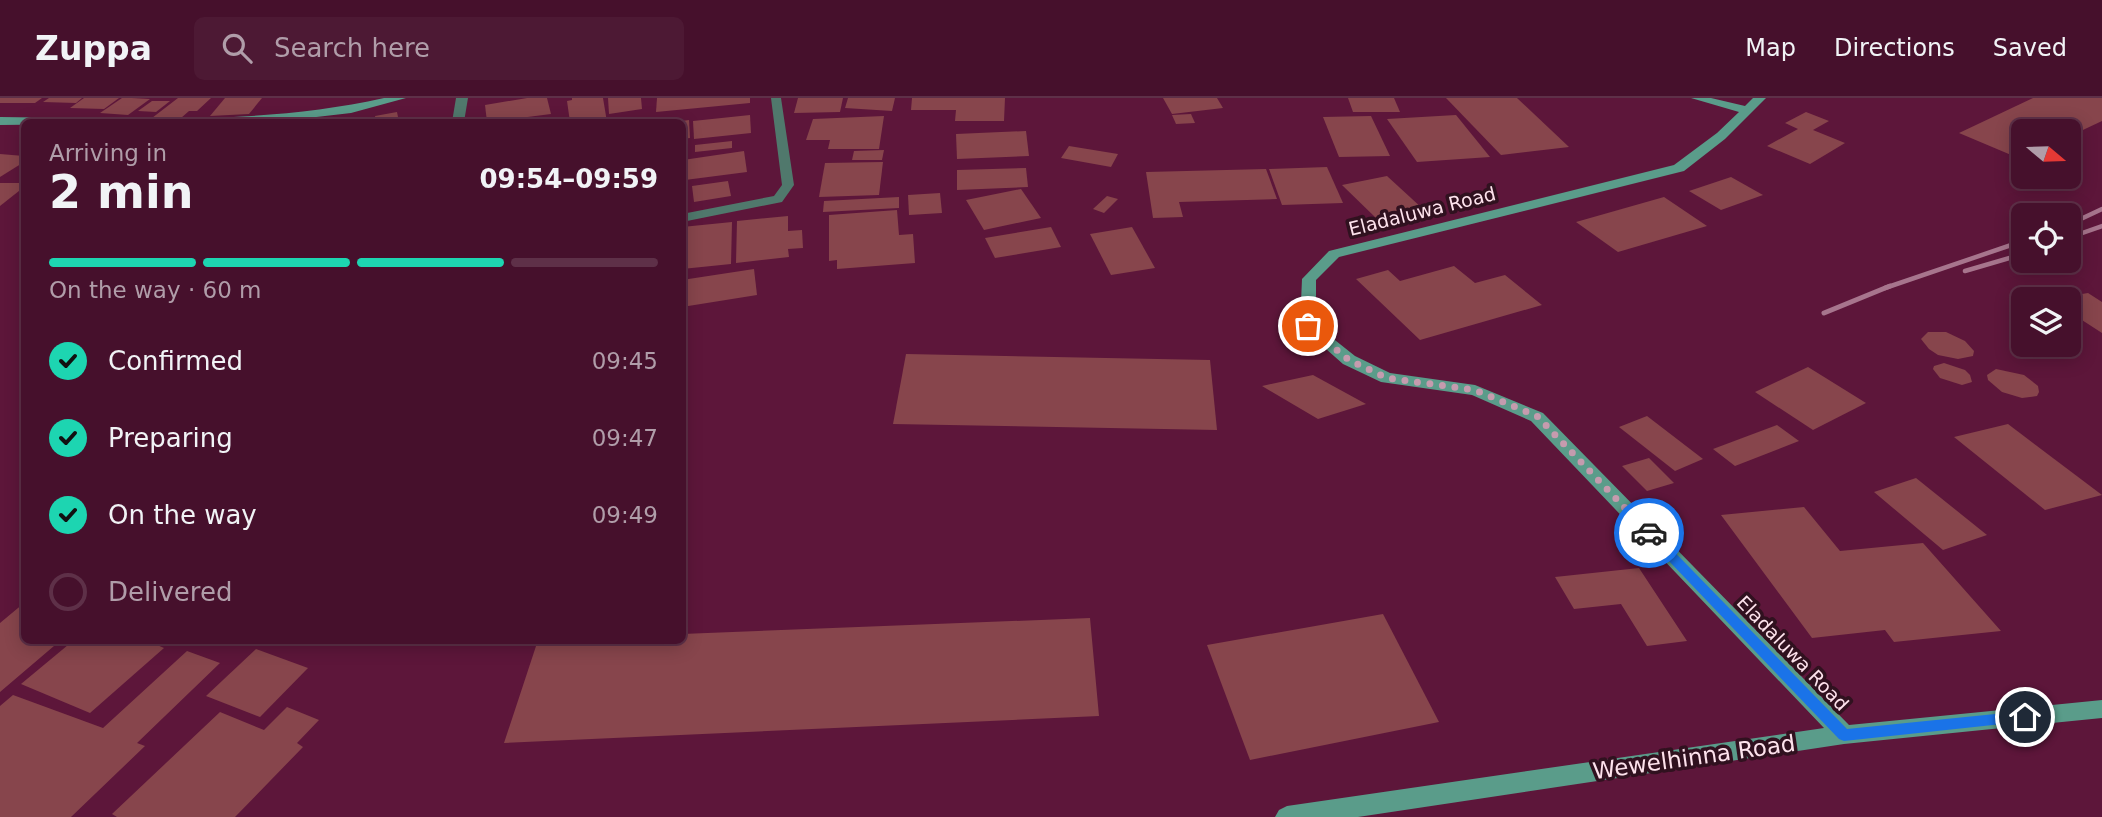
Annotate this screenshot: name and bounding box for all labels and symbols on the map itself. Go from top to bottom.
north arrow [2011,119,2081,189]
street label: Eladaluwa Road [1346,182,1498,240]
pin [1278,296,1338,356]
courier [1614,498,1684,568]
street label: Eladaluwa Road [1733,591,1853,715]
pin [1995,687,2055,747]
street label: Wewelhinna Road [1591,730,1797,784]

